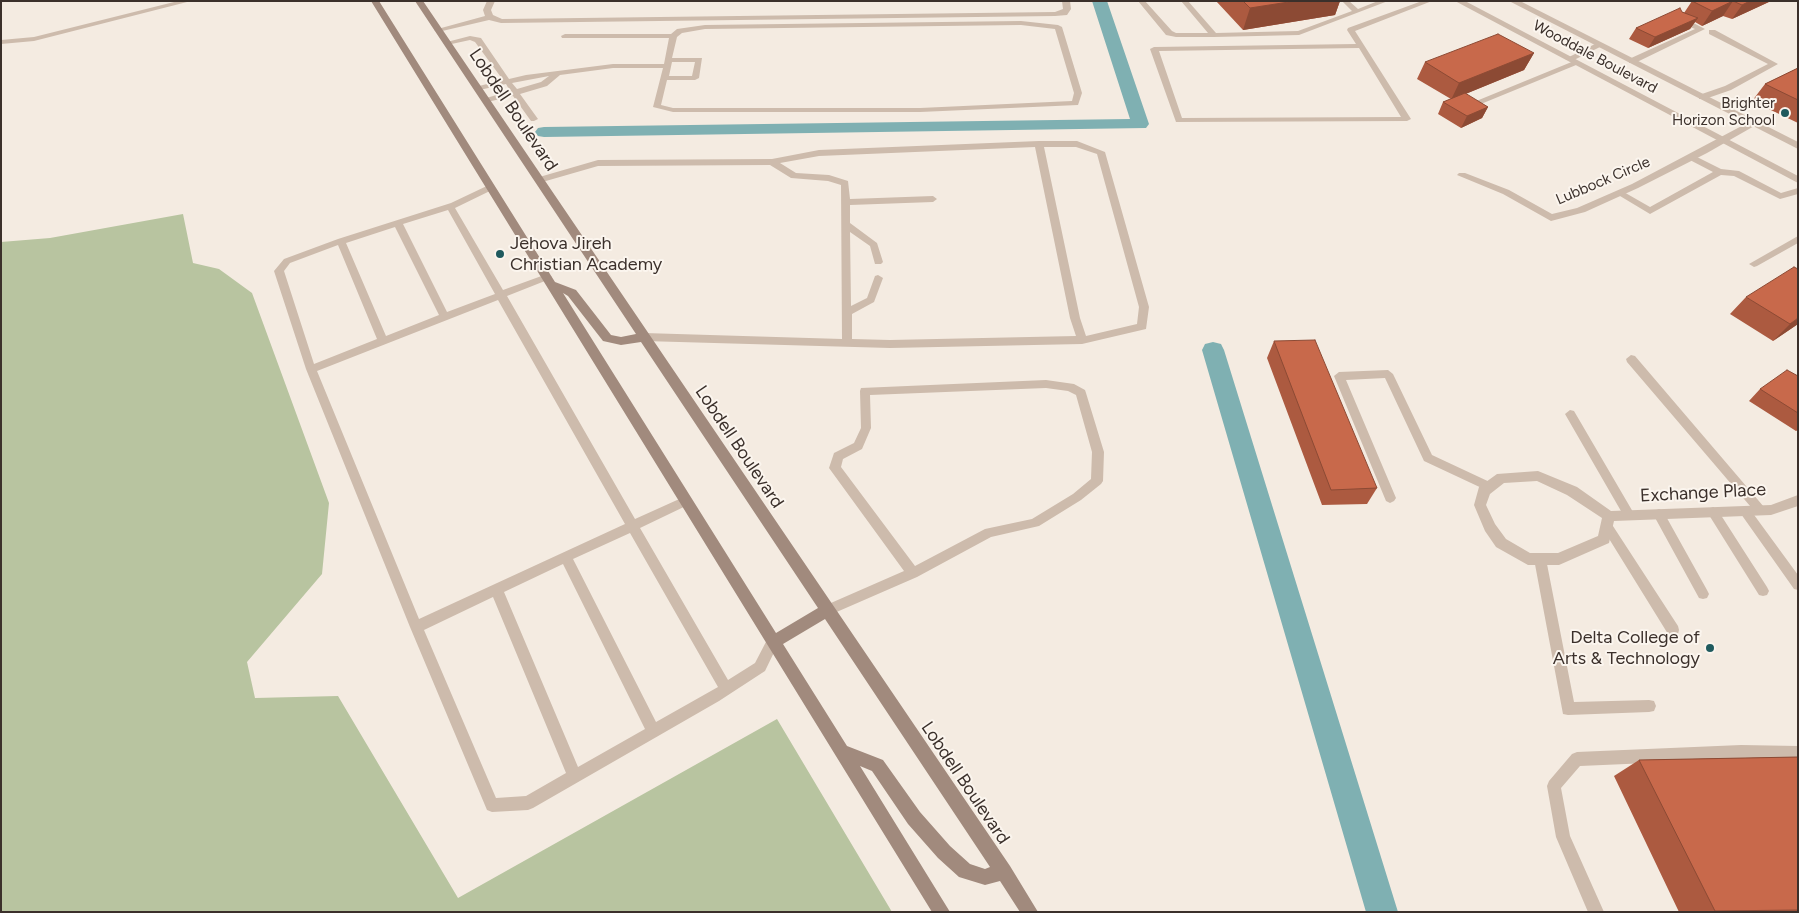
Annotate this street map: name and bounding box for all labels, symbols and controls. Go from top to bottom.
street label: Wooddale Boulevard [1530,17,1660,97]
street label: Lobdell Boulevard [464,45,562,175]
place label: Brighter Horizon School [1672,95,1775,130]
marker: Brighter Horizon School [1779,107,1791,119]
street label: Lubbock Circle [1553,153,1653,209]
place label: Jehova Jireh Christian Academy [510,233,662,276]
marker: Jehova Jireh Christian Academy [494,248,506,260]
street label: Lobdell Boulevard [690,382,788,512]
street label: Exchange Place [1639,479,1767,507]
place label: Delta College of Arts & Technology [1553,627,1700,670]
marker: Delta College of Arts & Technology [1704,642,1716,654]
street label: Lobdell Boulevard [916,718,1014,848]

